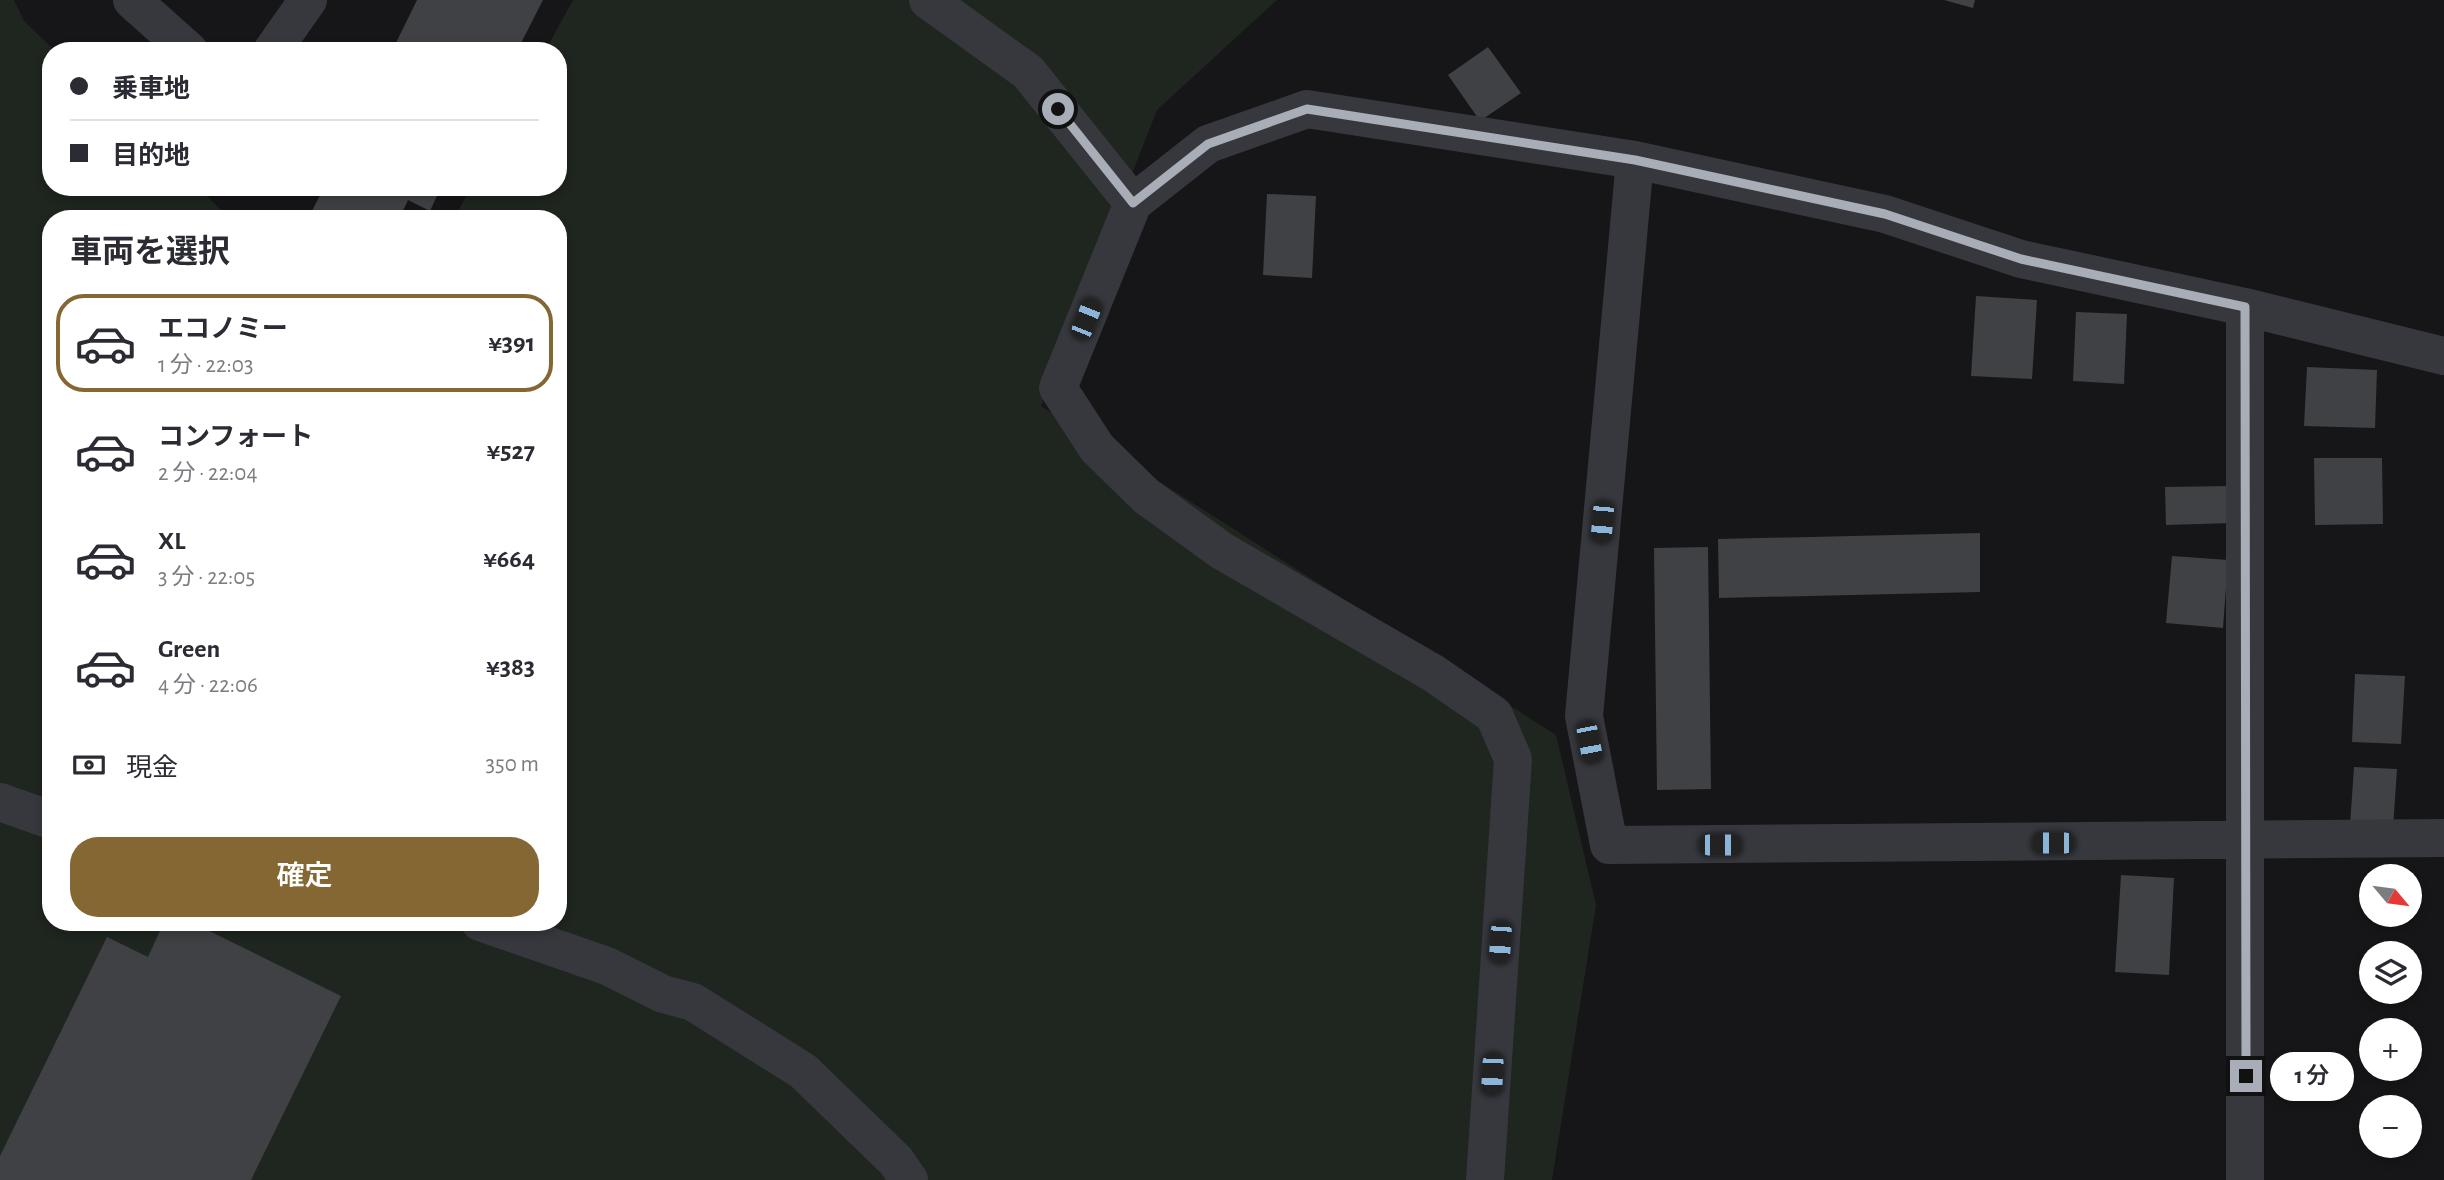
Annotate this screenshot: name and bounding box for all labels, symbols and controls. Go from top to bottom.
text: 乗車地 [112,76,190,102]
route start [1042,93,1074,125]
text: 目的地 [112,143,190,169]
text: 車両を選択 [70,236,230,268]
car [1069,296,1104,342]
icon: car [74,312,137,375]
text: エコノミー [158,316,288,342]
text: ¥391 [488,330,535,356]
text: 1 分 · 22:03 [158,354,253,377]
icon: car [74,420,137,483]
text: コンフォート [158,424,313,450]
text: ¥527 [487,438,535,464]
text: 2 分 · 22:04 [158,462,258,485]
car [1590,500,1615,544]
icon: car [74,528,137,591]
text: XL [158,528,185,554]
text: ¥664 [483,546,535,572]
text: 3 分 · 22:05 [158,566,255,589]
icon: car [74,636,137,699]
text: Green [158,636,220,662]
text: ¥383 [486,654,535,680]
text: 4 分 · 22:06 [158,674,258,697]
car [1575,719,1604,765]
icon: cash [70,746,108,784]
text: 350 m [486,753,539,776]
text: 現金 [126,755,178,781]
car [2033,833,2075,854]
car [1700,835,1742,856]
button: 確定 [70,837,539,917]
north arrow [2359,864,2422,928]
map controls [2359,864,2422,1158]
car [1489,920,1512,964]
button: layers [2359,941,2422,1004]
button: + [2359,1018,2422,1081]
car [1481,1052,1504,1096]
callout: 1 分 [2270,1052,2354,1100]
route end [2230,1060,2262,1092]
text: 1 分 [2295,1065,2329,1088]
button: − [2359,1095,2422,1158]

